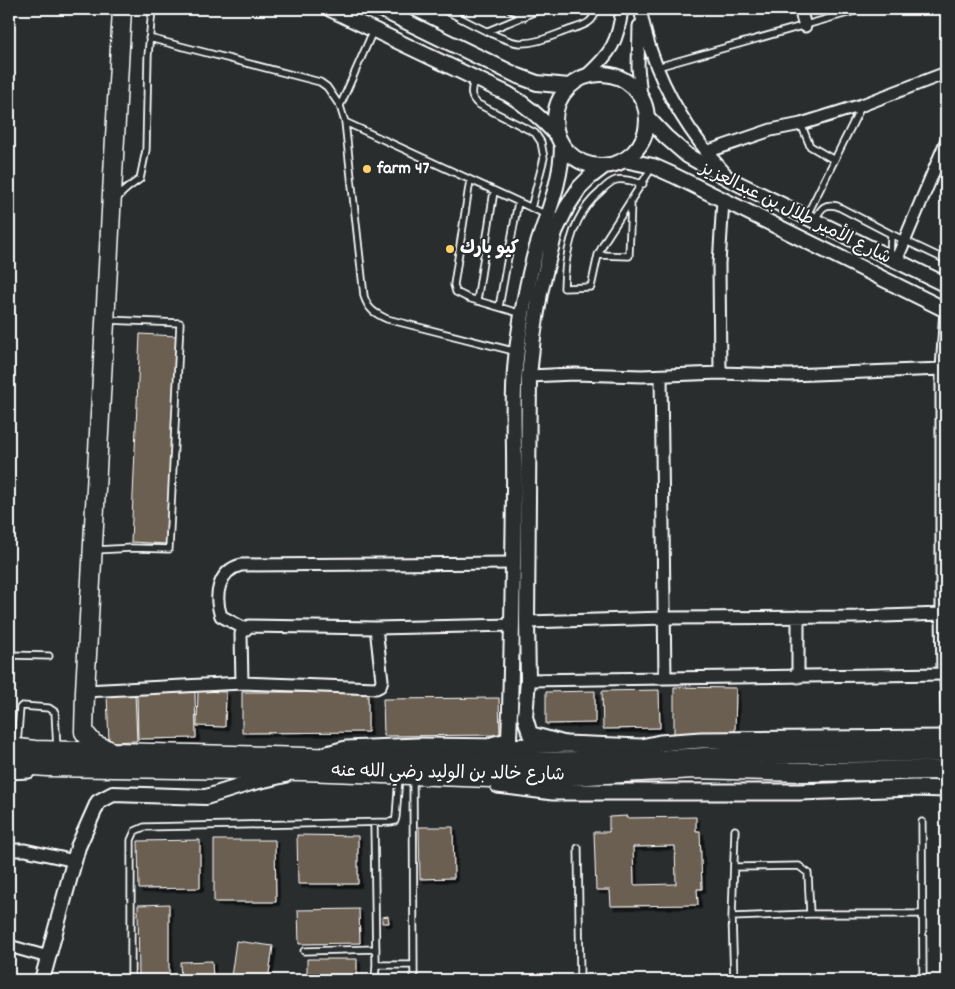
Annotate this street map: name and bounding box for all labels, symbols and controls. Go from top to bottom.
street label: شارع الأمير طلال بن عبدالعزيز [693,154,896,271]
place label: farm 47 [376,157,429,182]
marker: farm 47 [361,163,373,175]
place label: كيو بارك [460,237,519,262]
marker: كيو بارك [444,243,456,255]
street label: شارع خالد بن الوليد رضي الله عنه [331,759,565,790]

